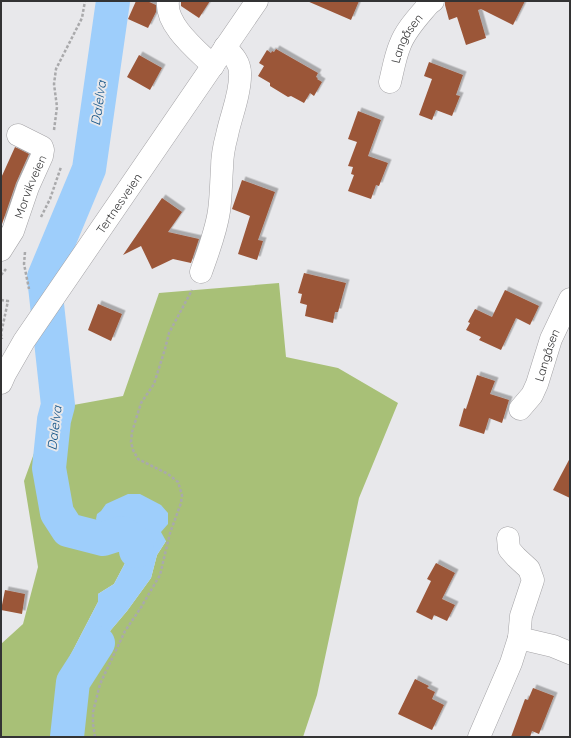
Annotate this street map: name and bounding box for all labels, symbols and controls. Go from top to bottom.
street label: Langåsen [387,10,425,65]
water label: Dalelva [87,79,109,126]
street label: Morvikveien [10,152,49,220]
street label: Tertnesveien [92,170,144,236]
street label: Langåsen [531,326,562,383]
water label: Dalelva [43,404,65,451]

